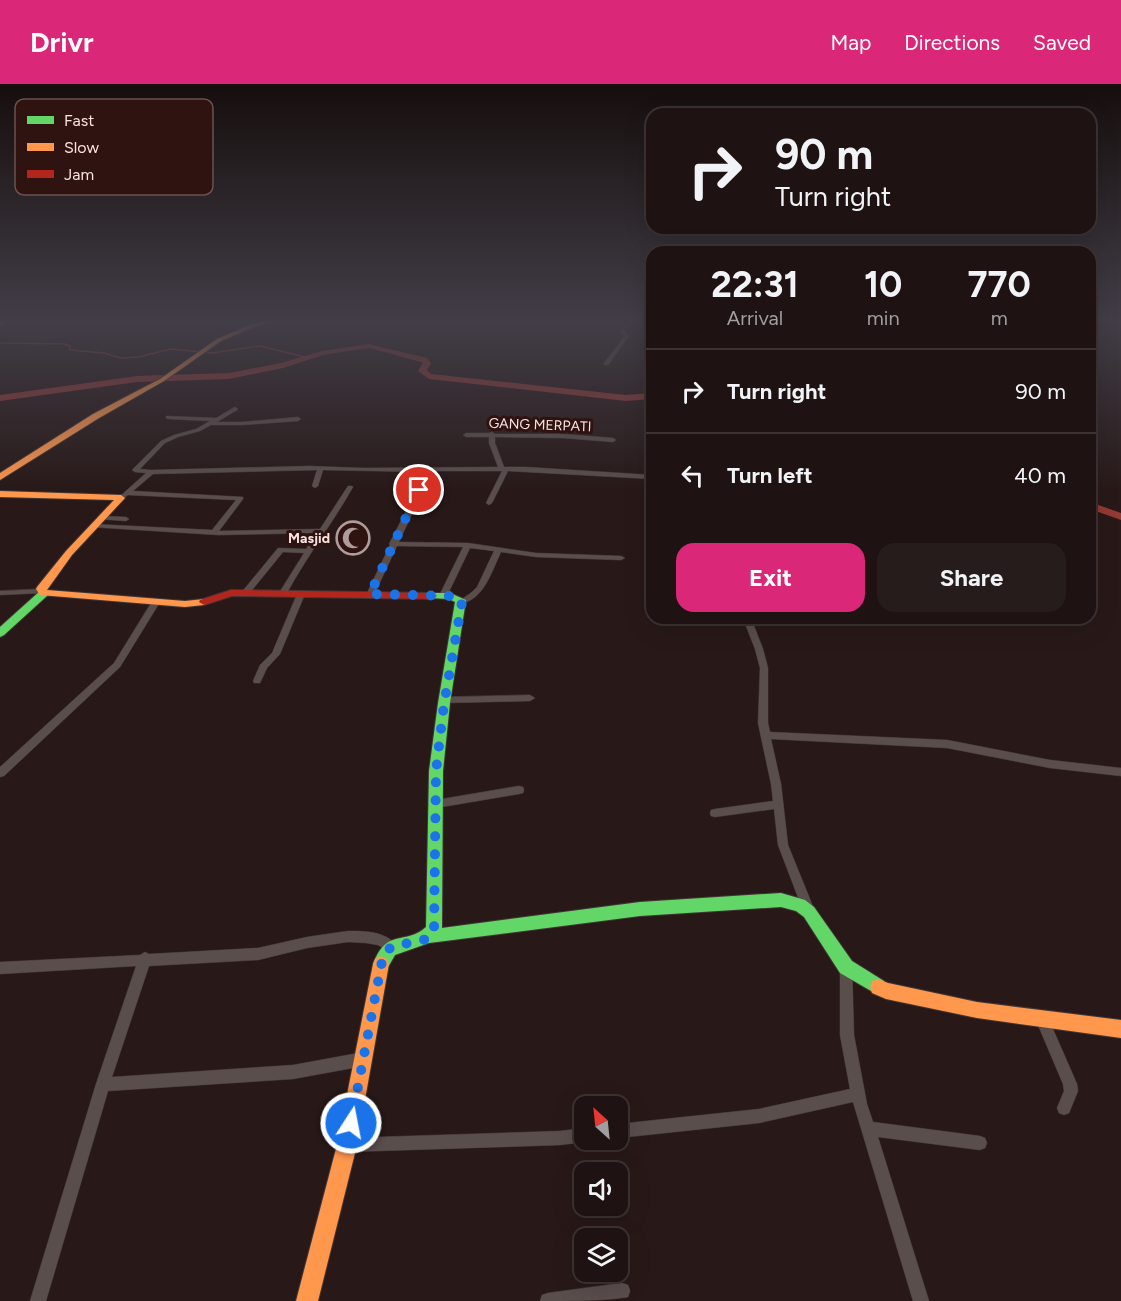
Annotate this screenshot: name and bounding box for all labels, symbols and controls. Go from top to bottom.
text: Drivr [30,25,94,59]
text: Map [830,30,871,55]
text: Directions [904,30,1000,55]
text: Saved [1033,30,1091,55]
legend [15,99,213,195]
text: Fast [64,111,94,130]
text: 90 m [775,129,873,180]
icon: right [676,132,754,210]
text: Slow [64,138,99,157]
text: Jam [64,165,94,184]
text: Turn right [775,180,891,213]
text: 22:31 [711,263,799,306]
text: 10 [864,263,902,306]
text: 770 [968,263,1031,306]
text: Arrival [727,306,783,330]
text: min [867,306,900,330]
text: m [991,306,1008,330]
icon: right [676,375,709,408]
text: Turn right [727,378,826,405]
text: 90 m [1015,378,1066,405]
street label: GANG MERPATI [488,415,592,435]
icon: left [676,459,709,492]
text: Turn left [727,462,813,489]
text: 40 m [1014,462,1066,489]
pin [393,464,444,515]
icon: arrive [402,473,435,506]
mosque icon: Masjid [335,520,371,556]
place label: Masjid [288,530,330,547]
button: Exit [676,543,865,612]
button: Share [877,543,1066,612]
position arrow [319,1091,383,1155]
north arrow [574,1096,628,1150]
map controls [574,1096,628,1282]
button: sound [574,1162,628,1216]
button: layers [574,1228,628,1282]

